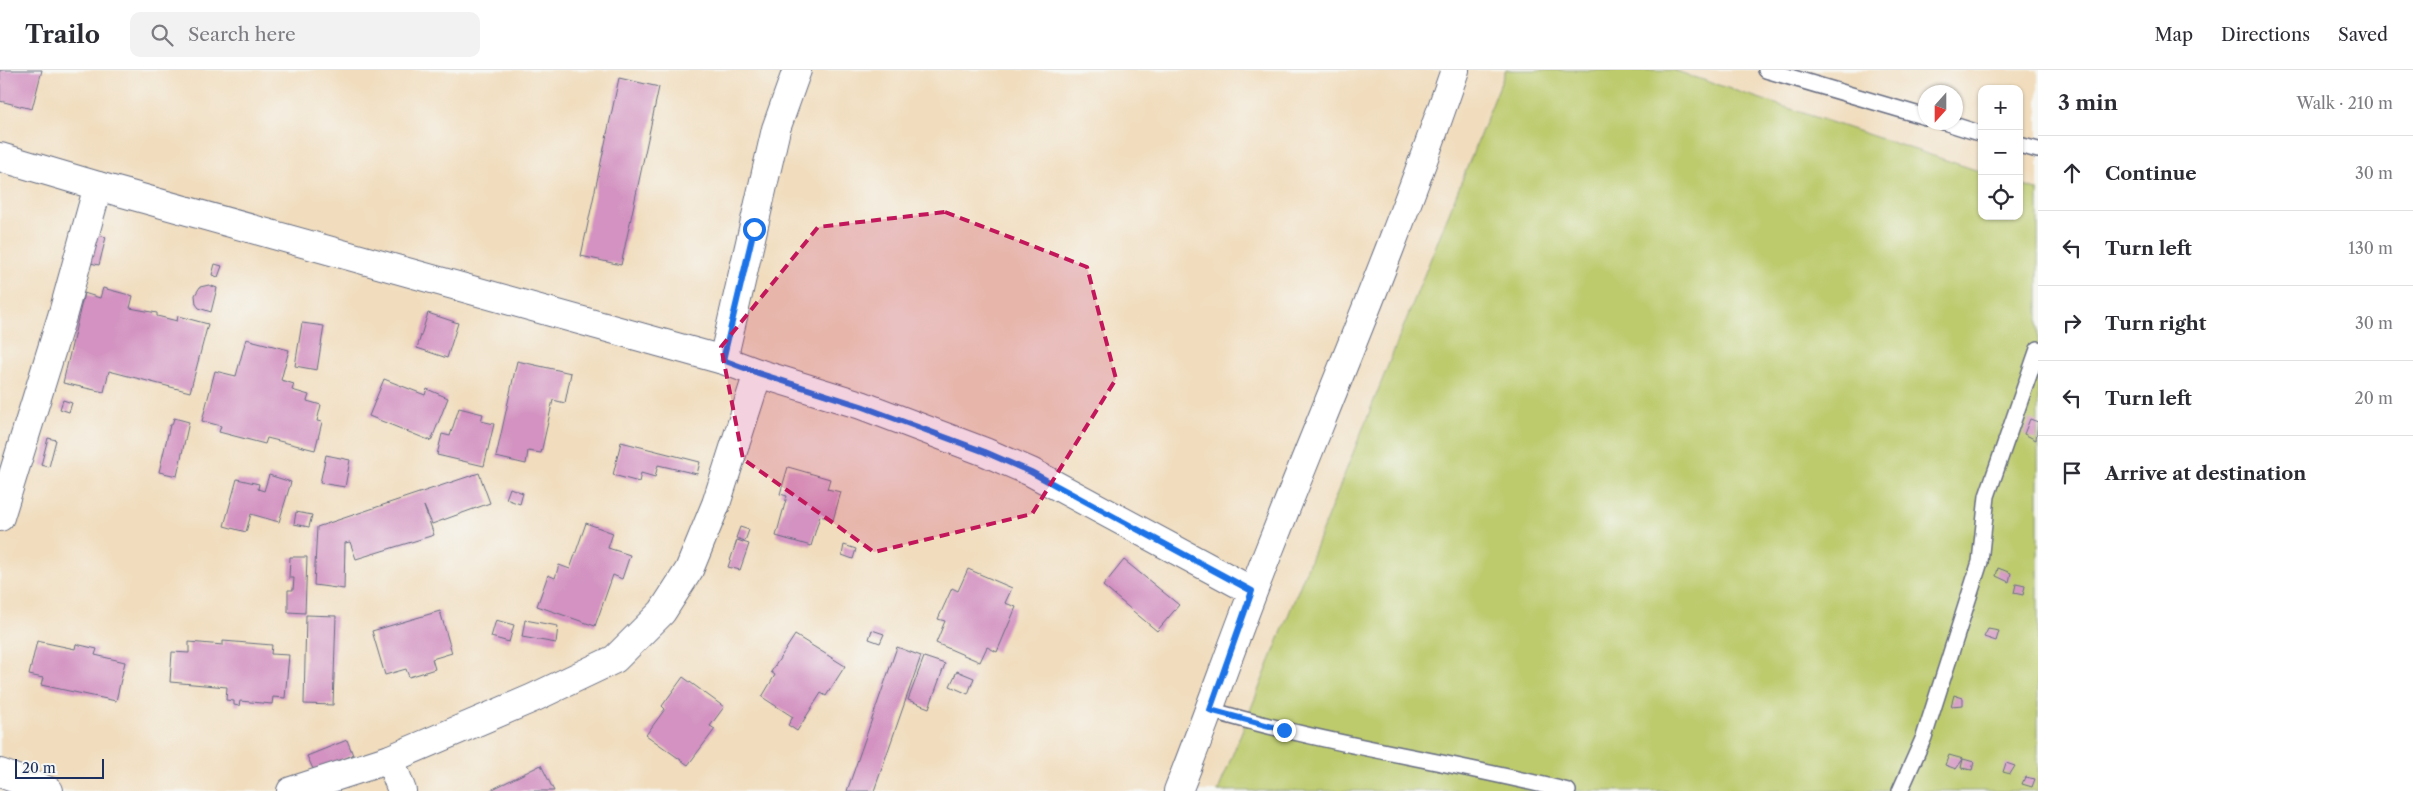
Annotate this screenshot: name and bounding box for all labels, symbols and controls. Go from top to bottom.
search box [130,12,480,57]
text: Trailo [25,20,100,49]
icon: search [148,21,176,49]
text: Search here [188,23,296,46]
text: Map [2154,24,2193,46]
text: Directions [2221,24,2310,46]
text: Saved [2338,24,2388,46]
north arrow [1918,85,1963,130]
map controls [1978,85,2023,220]
button: + [1978,85,2023,130]
text: 3 min [2058,90,2118,115]
text: Walk · 210 m [2297,93,2393,113]
button: − [1978,130,2023,175]
icon: ahead [2058,159,2086,187]
text: Continue [2105,162,2197,185]
text: 30 m [2355,163,2393,183]
button: locate [1978,175,2023,220]
route start [743,218,766,241]
icon: left [2058,234,2086,262]
text: Turn left [2105,237,2192,260]
text: 130 m [2348,238,2393,258]
icon: right [2058,309,2086,337]
text: Turn right [2105,312,2206,335]
text: 30 m [2355,313,2393,333]
icon: left [2058,384,2086,412]
text: Turn left [2105,387,2192,410]
text: 20 m [2354,388,2393,408]
icon: arrive [2058,459,2086,487]
text: Arrive at destination [2105,462,2306,485]
route end [1273,719,1296,742]
scale bar [15,756,104,779]
text: 20 m [22,759,56,777]

